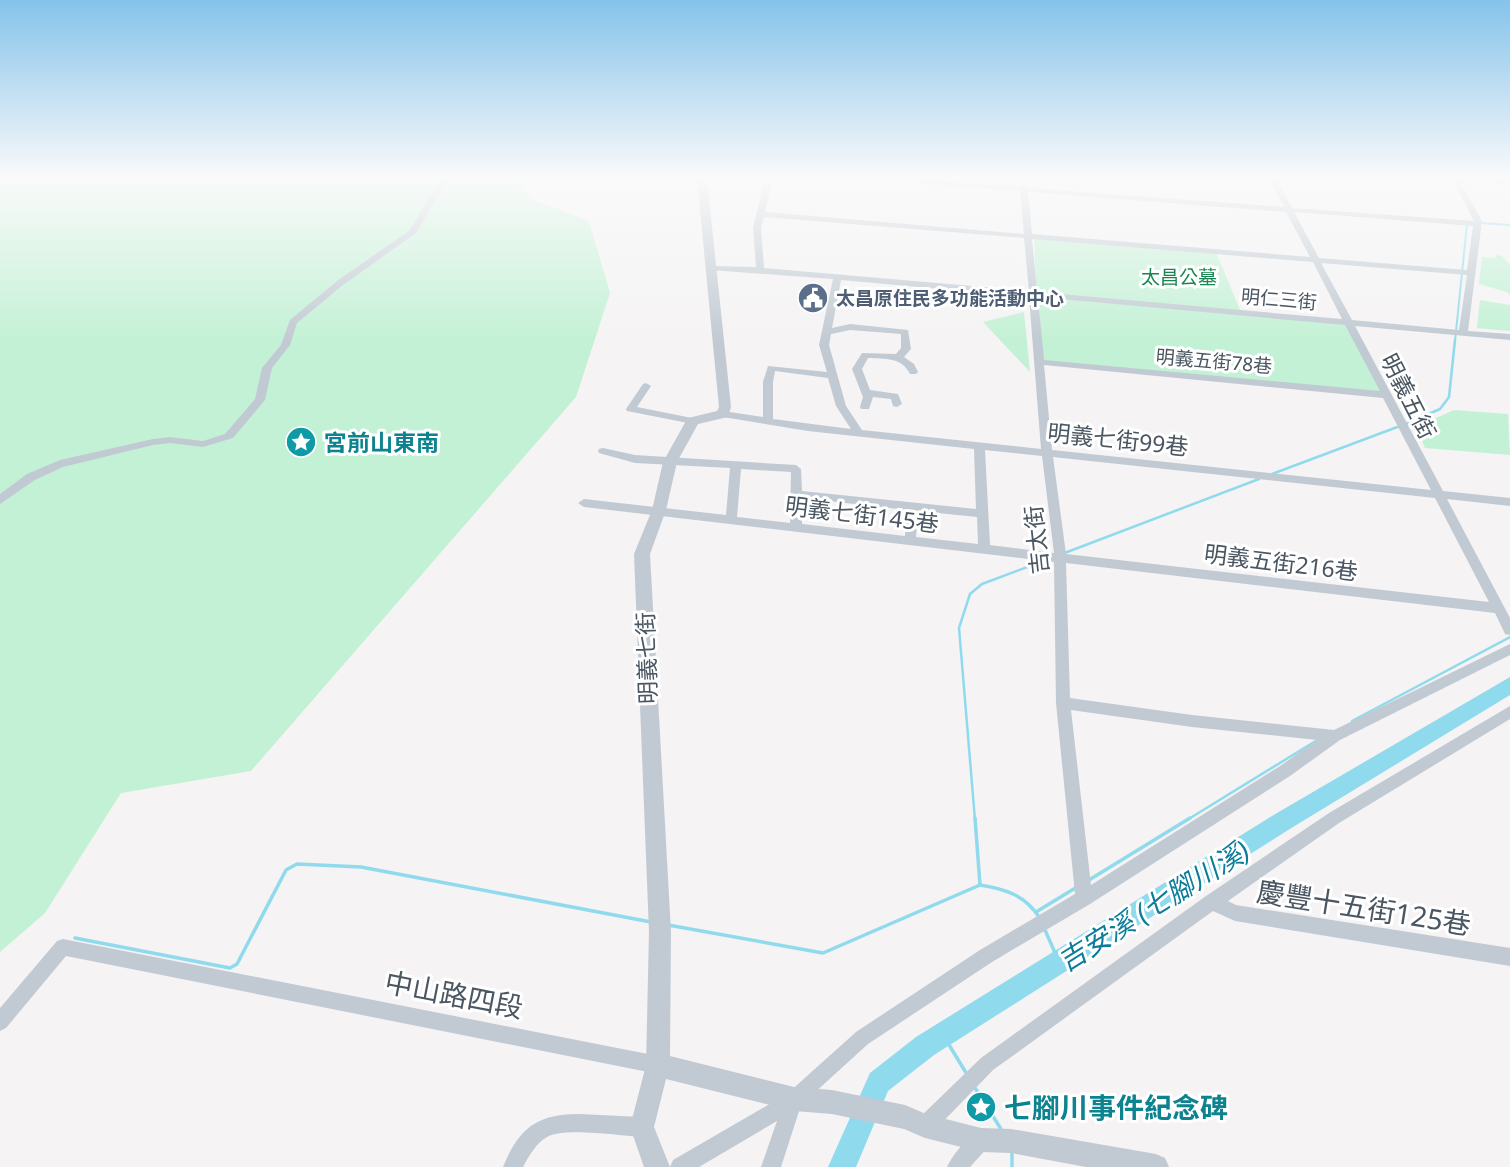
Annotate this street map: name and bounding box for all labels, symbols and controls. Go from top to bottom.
park label: 太昌公墓 [1141,264,1217,290]
public building icon: 太昌原住民多功能活動中心 [796,281,830,315]
street label: 明仁三街 [1240,283,1318,315]
place label: 太昌原住民多功能活動中心 [836,285,1064,311]
street label: 明義五街78巷 [1155,343,1273,379]
street label: 明義五街 [1374,348,1444,444]
street label: 明義七街99巷 [1046,416,1190,462]
place icon: 宮前山東南 [284,425,318,459]
place label: 宮前山東南 [324,426,439,458]
street label: 明義七街145巷 [783,489,941,539]
street label: 吉太街 [1016,504,1056,576]
street label: 明義五街216巷 [1202,537,1360,587]
street label: 明義七街 [628,611,664,705]
water label: 吉安溪 (七腳川溪) [1050,831,1256,979]
street label: 慶豐十五街125巷 [1254,871,1474,943]
street label: 中山路四段 [382,962,526,1026]
place label: 七腳川事件紀念碑 [1004,1088,1228,1126]
place icon: 七腳川事件紀念碑 [964,1090,998,1124]

